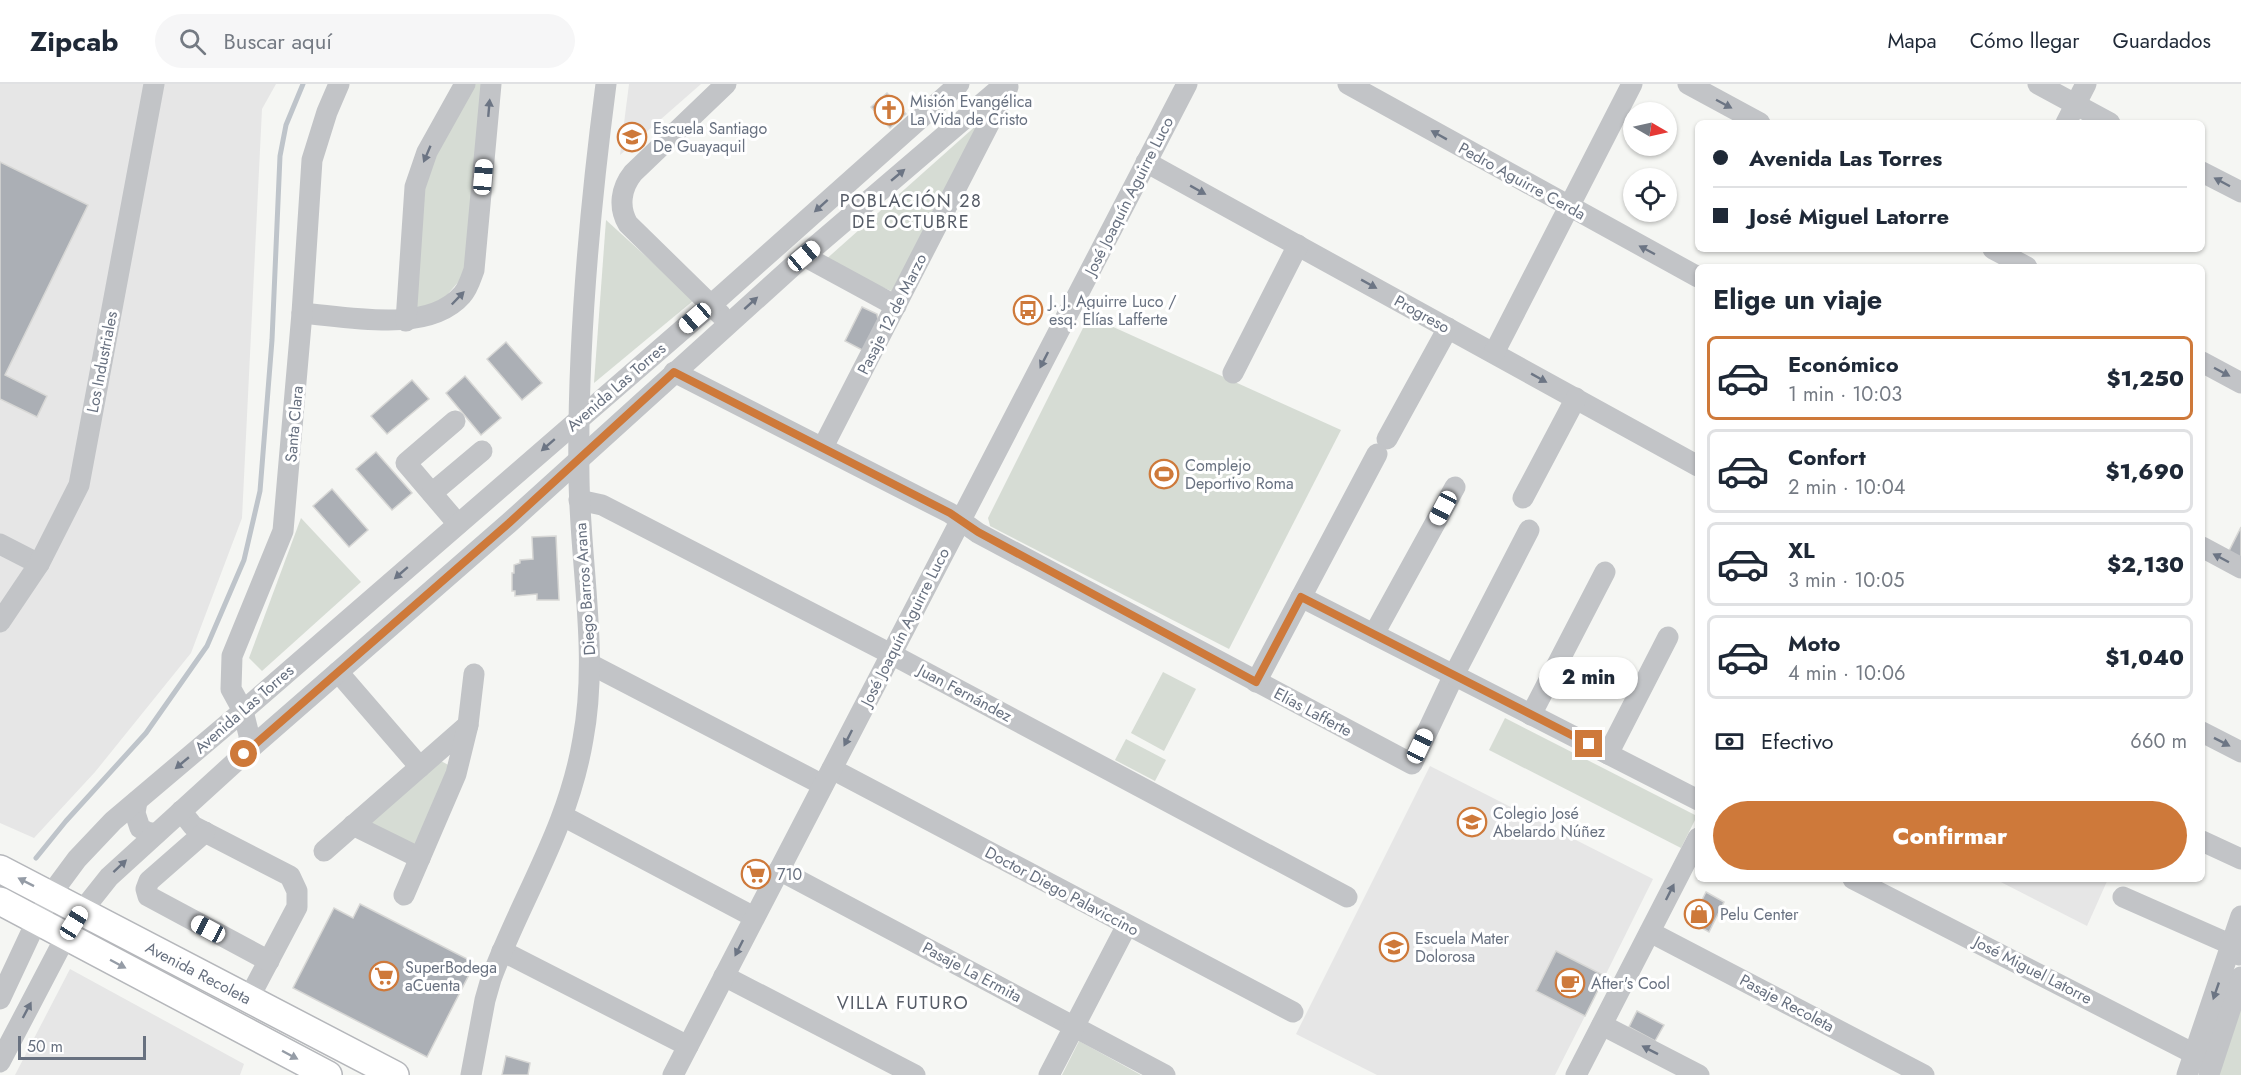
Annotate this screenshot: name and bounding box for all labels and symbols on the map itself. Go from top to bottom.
place label: Misión Evangélica La Vida de Cristo [910,90,1032,131]
church icon: Misión Evangélica La Vida de Cristo [873,94,905,126]
one-way arrow [1715,98,1733,108]
one-way arrow [484,99,494,118]
north arrow [1623,102,1677,156]
street label: José Joaquín Aguirre Luco [1078,113,1179,281]
place label: Escuela Santiago De Guayaquil [653,117,767,158]
school or university icon: Escuela Santiago De Guayaquil [616,121,648,153]
one-way arrow [1430,130,1447,140]
street label: Pedro Aguirre Cerda [1454,137,1590,225]
one-way arrow [422,145,432,163]
car [472,158,494,196]
one-way arrow [890,169,905,182]
one-way arrow [2213,177,2230,187]
one-way arrow [1189,185,1206,195]
district label: POBLACIÓN 28 DE OCTUBRE [840,188,982,235]
one-way arrow [814,199,829,213]
car [784,238,824,274]
one-way arrow [1638,245,1655,255]
street label: Pasaje 12 de Marzo [852,249,933,378]
one-way arrow [1360,279,1377,289]
street label: Progreso [1390,289,1454,339]
one-way arrow [451,290,465,305]
place label: J. J. Aguirre Luco / esq. Elías Lafferte [1047,290,1177,331]
bus stop icon: J. J. Aguirre Luco / esq. Elías Lafferte [1012,294,1044,326]
one-way arrow [743,297,758,310]
car [676,299,714,337]
street label: Los Industriales [81,309,123,415]
street label: Avenida Las Torres [561,337,671,437]
one-way arrow [1039,351,1048,368]
one-way arrow [2213,367,2230,377]
one-way arrow [1531,373,1548,383]
street label: Santa Clara [279,385,309,463]
one-way arrow [541,438,556,451]
place label: Complejo Deportivo Roma [1185,454,1294,495]
sports icon: Complejo Deportivo Roma [1148,458,1180,490]
car [1427,488,1459,528]
street label: Diego Barros Arana [569,522,601,656]
street label: José Joaquín Aguirre Luco [854,544,955,712]
one-way arrow [2213,553,2230,563]
one-way arrow [394,566,409,579]
callout: 2 min [1540,657,1638,699]
street label: Juan Fernández [912,658,1017,728]
street label: Avenida Las Torres [189,659,299,759]
street label: Elías Lafferte [1270,682,1356,742]
car [1404,726,1436,766]
one-way arrow [843,729,852,746]
route end [1575,730,1602,757]
one-way arrow [2213,737,2230,747]
route start [230,740,257,767]
one-way arrow [175,756,190,769]
place label: Colegio José Abelardo Núñez [1493,802,1606,843]
school or university icon: Colegio José Abelardo Núñez [1456,806,1488,838]
street label: Doctor Diego Palaviccino [981,841,1143,941]
supermarket icon: 710 [740,858,772,890]
one-way arrow [112,860,126,874]
place label: 710 [777,863,802,886]
one-way arrow [17,877,34,887]
one-way arrow [1665,884,1675,901]
shop icon: Pelu Center [1683,898,1715,930]
car [57,903,91,943]
place label: Pelu Center [1720,903,1799,926]
car [188,913,228,945]
place label: Escuela Mater Dolorosa [1415,927,1509,968]
street label: José Miguel Latorre [1968,929,2096,1010]
school or university icon: Escuela Mater Dolorosa [1378,931,1410,963]
street label: Avenida Recoleta [142,936,255,1010]
street label: Pasaje La Ermita [918,936,1026,1008]
one-way arrow [734,940,743,957]
place label: SuperBodega aCuenta [405,956,497,997]
one-way arrow [109,959,126,969]
supermarket icon: SuperBodega aCuenta [368,960,400,992]
cafe icon: After's Cool [1554,967,1586,999]
street label: Pasaje Recoleta [1736,968,1838,1038]
place label: After's Cool [1591,972,1670,995]
one-way arrow [2211,982,2220,1000]
district label: VILLA FUTURO [837,990,969,1016]
one-way arrow [22,1001,32,1018]
scale bar [18,1033,146,1060]
one-way arrow [1642,1045,1659,1055]
one-way arrow [282,1050,299,1060]

